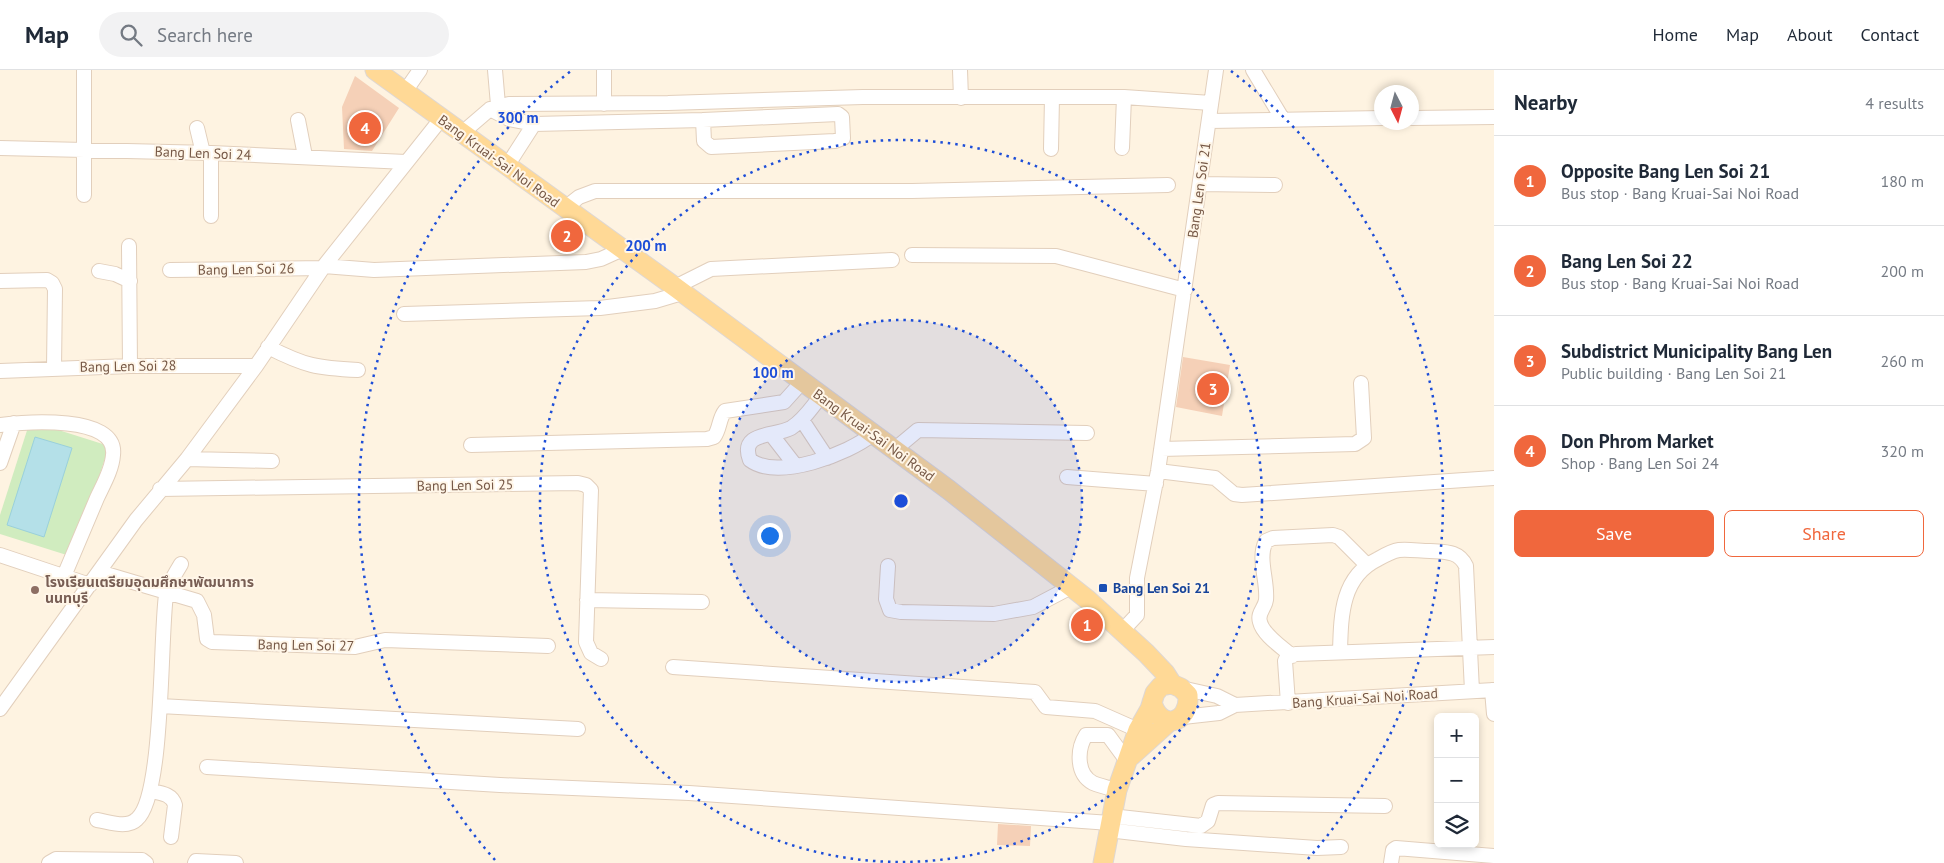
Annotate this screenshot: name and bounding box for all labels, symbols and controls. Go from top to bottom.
search box [99,12,449,57]
text: Map [25,19,69,50]
icon: search [117,21,145,49]
text: Search here [157,23,253,47]
text: Home [1652,23,1698,46]
text: Map [1726,23,1759,46]
text: About [1787,23,1833,46]
text: Contact [1861,23,1919,46]
north arrow [1374,85,1419,130]
text: Nearby [1514,89,1577,116]
text: 4 results [1865,93,1924,113]
text: 300 m [497,108,539,127]
pin: 4 [349,109,381,147]
street label: Bang Kruai-Sai Noi Road [435,111,563,211]
street label: Bang Len Soi 21 [1183,141,1215,239]
street label: Bang Len Soi 24 [154,142,252,164]
text: Opposite Bang Len Soi 21 [1561,159,1770,183]
text: 1 [1525,171,1535,191]
text: 180 m [1881,171,1924,191]
text: Bus stop · Bang Kruai-Sai Noi Road [1561,183,1799,203]
pin: 2 [551,217,583,255]
text: 200 m [625,236,667,255]
text: Bang Len Soi 22 [1561,249,1693,273]
street label: Bang Len Soi 26 [198,259,294,279]
text: 2 [1525,261,1535,281]
text: 200 m [1881,261,1924,281]
text: Bus stop · Bang Kruai-Sai Noi Road [1561,273,1799,293]
text: Subdistrict Municipality Bang Len [1561,339,1832,363]
text: 3 [1525,351,1535,371]
text: 260 m [1881,351,1924,371]
street label: Bang Len Soi 28 [80,356,176,376]
text: 100 m [752,363,794,382]
text: Public building · Bang Len Soi 21 [1561,363,1786,383]
pin: 3 [1197,370,1229,408]
street label: Bang Kruai-Sai Noi Road [810,385,938,485]
text: Don Phrom Market [1561,429,1714,453]
text: 4 [1525,441,1535,461]
text: 320 m [1881,441,1924,461]
text: Shop · Bang Len Soi 24 [1561,453,1719,473]
street label: Bang Len Soi 25 [417,475,513,495]
centre of rings [892,492,910,510]
button: Save [1514,510,1714,557]
button: Share [1724,510,1924,557]
your location [757,523,783,549]
place label: โรงเรียนเตรียมอุดมศึกษาพัฒนาการ นนทบุรี [45,573,254,607]
place label: Bang Len Soi 21 [1113,579,1210,597]
marker: Bang Len Soi 21 [1097,582,1109,594]
marker: โรงเรียนเตรียมอุดมศึกษาพัฒนาการ นนทบุรี [29,584,41,596]
pin: 1 [1071,606,1103,644]
street label: Bang Len Soi 27 [258,635,354,655]
street label: Bang Kruai-Sai Noi Road [1291,684,1439,712]
map controls [1434,713,1479,848]
button: + [1434,713,1479,758]
button: − [1434,758,1479,803]
button: layers [1434,803,1479,848]

